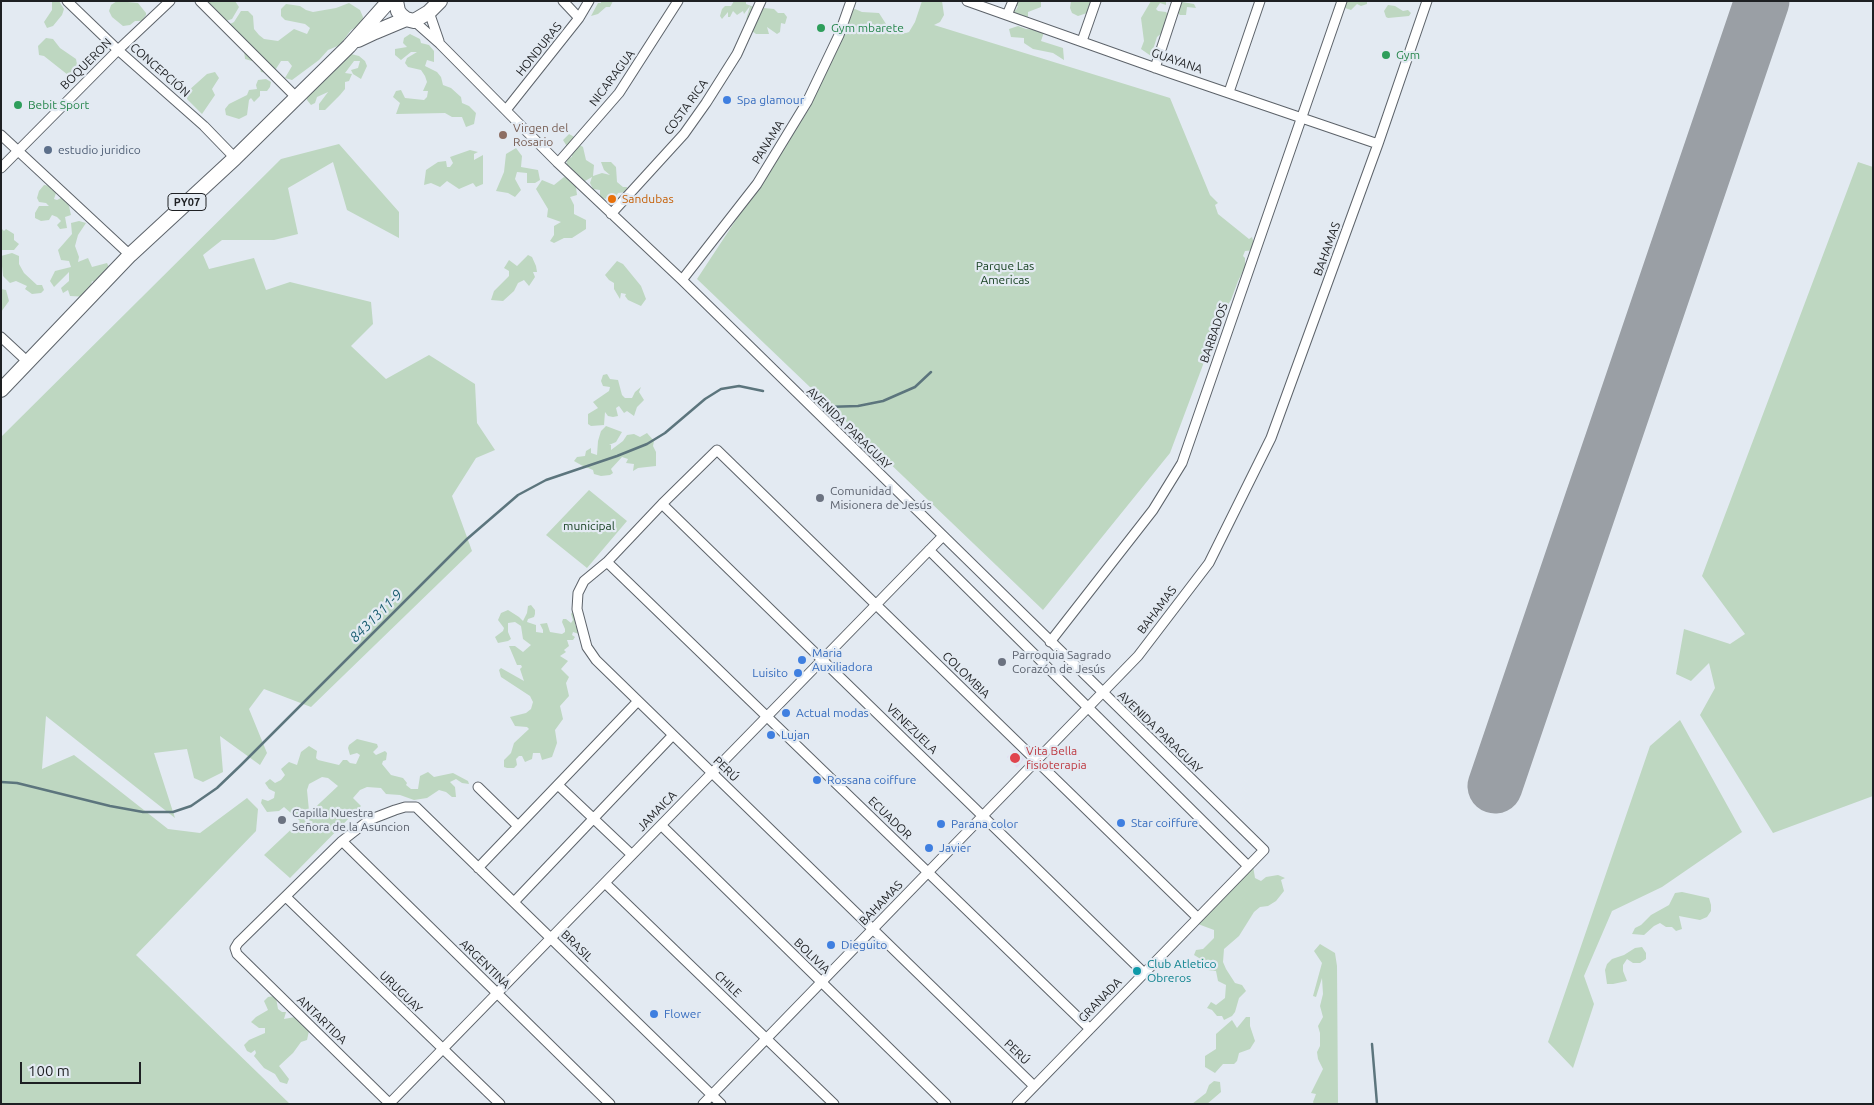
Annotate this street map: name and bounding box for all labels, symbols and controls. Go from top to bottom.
street label: HONDURAS [513,19,565,79]
place label: Gym mbarete [831,21,904,35]
marker: Gym mbarete [815,22,827,34]
street label: BOQUERON [57,35,115,93]
street label: CONCEPCIÓN [127,40,193,100]
street label: GUAYANA [1149,46,1205,76]
street label: NICARAGUA [586,47,638,109]
place label: Gym [1396,48,1420,62]
marker: Gym [1380,49,1392,61]
street label: COSTA RICA [661,76,711,138]
place label: Spa glamour [737,93,804,107]
marker: Spa glamour [721,94,733,106]
place label: Bebit Sport [28,98,89,112]
marker: Bebit Sport [12,99,24,111]
street label: PANAMA [749,117,787,167]
place label: Virgen del Rosario [513,121,568,149]
marker: Virgen del Rosario [497,129,509,141]
place label: estudio juridico [58,143,141,157]
marker: estudio juridico [42,144,54,156]
place label: Sandubas [622,192,674,206]
road number: PY07 [168,193,206,210]
marker: Sandubas [606,193,618,205]
street label: BAHAMAS [1311,220,1343,278]
park label: Parque Las Americas [976,259,1034,287]
street label: BARBADOS [1197,301,1231,365]
street label: AVENIDA PARAGUAY [804,384,894,472]
place label: Comunidad Misionera de Jesús [830,484,932,512]
marker: Comunidad Misionera de Jesús [814,492,826,504]
park label: municipal [563,519,615,533]
street label: BAHAMAS [1134,583,1180,637]
water label: 8431311-9 [346,586,406,646]
place label: Maria Auxiliadora [812,646,873,674]
place label: Parroquia Sagrado Corazón de Jesús [1012,648,1111,676]
street label: COLOMBIA [939,649,993,701]
marker: Maria Auxiliadora [796,654,808,666]
marker: Parroquia Sagrado Corazón de Jesús [996,656,1008,668]
place label: Luisito [752,666,788,680]
marker: Luisito [792,667,804,679]
street label: AVENIDA PARAGUAY [1115,688,1205,776]
street label: VENEZUELA [883,701,941,757]
place label: Actual modas [796,706,869,720]
marker: Actual modas [780,707,792,719]
place label: Lujan [781,728,810,742]
marker: Lujan [765,729,777,741]
place label: Vita Bella fisioterapia [1026,744,1087,772]
marker: Vita Bella fisioterapia [1008,751,1022,765]
street label: PERÚ [710,754,742,784]
place label: Rossana coiffure [827,773,916,787]
marker: Rossana coiffure [811,774,823,786]
street label: JAMAICA [634,788,680,834]
street label: ECUADOR [865,794,915,842]
place label: Capilla Nuestra Señora de la Asuncion [292,806,410,834]
marker: Capilla Nuestra Señora de la Asuncion [276,814,288,826]
place label: Star coiffure [1131,816,1198,830]
place label: Parana color [951,817,1018,831]
marker: Star coiffure [1115,817,1127,829]
marker: Parana color [935,818,947,830]
place label: Javier [939,841,971,855]
marker: Javier [923,842,935,854]
street label: BAHAMAS [856,878,906,928]
street label: BRASIL [558,927,596,965]
street label: BOLIVIA [791,935,833,977]
street label: ARGENTINA [457,936,513,992]
place label: Dieguito [841,938,887,952]
marker: Dieguito [825,939,837,951]
place label: Club Atletico Obreros [1147,957,1217,985]
marker: Club Atletico Obreros [1131,965,1143,977]
street label: URUGUAY [377,968,425,1016]
street label: CHILE [712,968,744,1000]
street label: GRANADA [1075,975,1125,1025]
street label: ANTARTIDA [294,993,350,1047]
place label: Flower [664,1007,701,1021]
marker: Flower [648,1008,660,1020]
street label: PERÚ [1001,1037,1033,1067]
scale bar [22,1052,144,1084]
text: 100 m [28,1062,70,1079]

